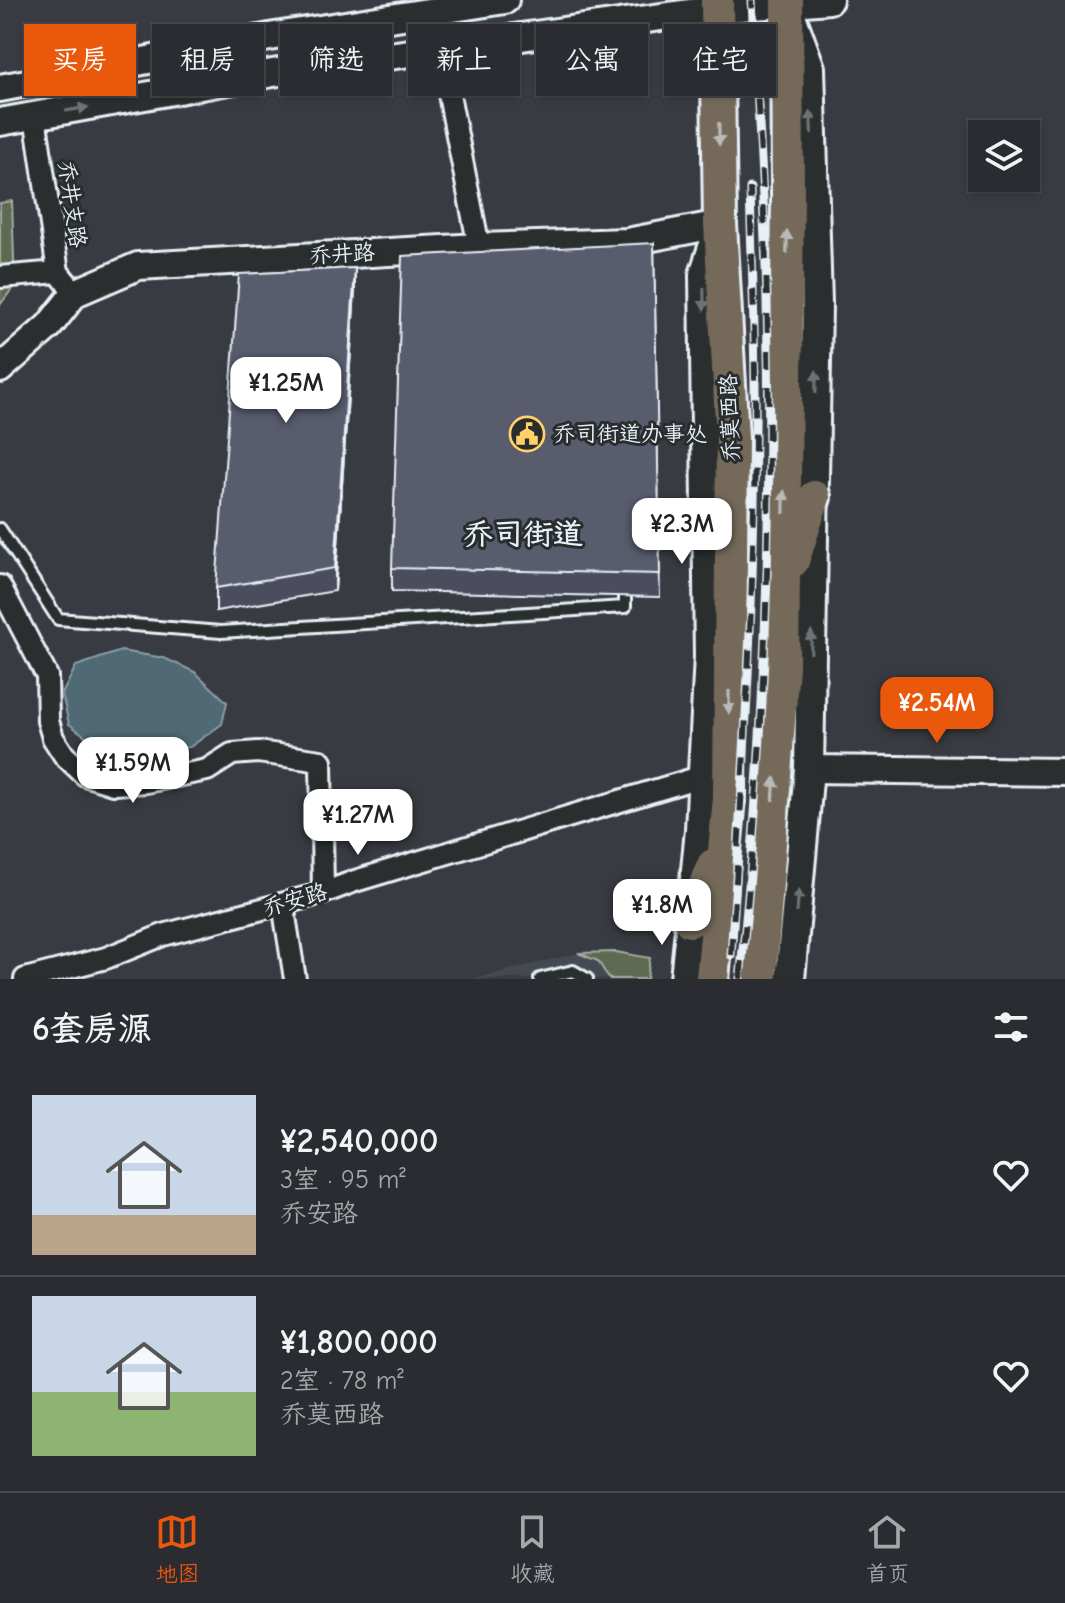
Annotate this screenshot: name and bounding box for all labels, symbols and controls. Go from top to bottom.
chip: 买房 [24,24,136,96]
chip: 租房 [152,24,264,96]
chip: 筛选 [280,24,392,96]
chip: 新上 [408,24,520,96]
chip: 公寓 [536,24,648,96]
chip: 住宅 [664,24,776,96]
one-way arrow [65,102,90,114]
one-way arrow [805,109,818,134]
map controls [968,120,1040,192]
button: layers [968,120,1040,192]
one-way arrow [713,122,725,147]
street label: 乔井支路 [53,159,91,249]
one-way arrow [781,229,793,254]
street label: 乔井路 [308,239,376,269]
one-way arrow [698,287,710,312]
pin: ¥1.25M [221,357,351,425]
text: ¥1.25M [248,368,324,398]
one-way arrow [810,369,822,394]
street label: 乔莫西路 [715,374,745,462]
public building icon: 乔司街道办事处 [508,415,546,453]
place label: 乔司街道办事处 [553,421,707,447]
one-way arrow [778,489,791,514]
pin: ¥2.3M [626,498,738,566]
text: ¥2.3M [650,509,714,539]
district label: 乔司街道 [463,517,583,552]
one-way arrow [805,629,818,654]
pin: ¥2.54M [872,677,1002,745]
text: ¥2.54M [898,688,976,718]
one-way arrow [723,690,736,715]
pin: ¥1.59M [68,737,198,805]
text: ¥1.59M [95,748,171,778]
one-way arrow [768,777,781,802]
pin: ¥1.27M [293,789,423,857]
text: ¥1.27M [321,800,395,830]
street label: 乔安路 [260,878,330,922]
pin: ¥1.8M [606,879,718,947]
one-way arrow [791,888,804,913]
text: ¥1.8M [631,890,693,920]
icon: filters [989,1005,1033,1049]
text: 6套房源 [32,1009,152,1049]
text: ¥2,540,000 [280,1121,438,1161]
icon: home [96,1127,192,1223]
icon: heart [989,1153,1033,1197]
text: 3室 · 95 m² [280,1165,406,1195]
text: 乔安路 [280,1199,358,1229]
text: ¥1,800,000 [280,1322,438,1362]
icon: home [96,1328,192,1424]
icon: heart [989,1354,1033,1398]
text: 2室 · 78 m² [280,1366,404,1396]
text: 乔莫西路 [280,1400,384,1430]
tab: 地图 [155,1510,200,1587]
tab: 收藏 [510,1510,555,1587]
tab: 首页 [865,1510,910,1587]

